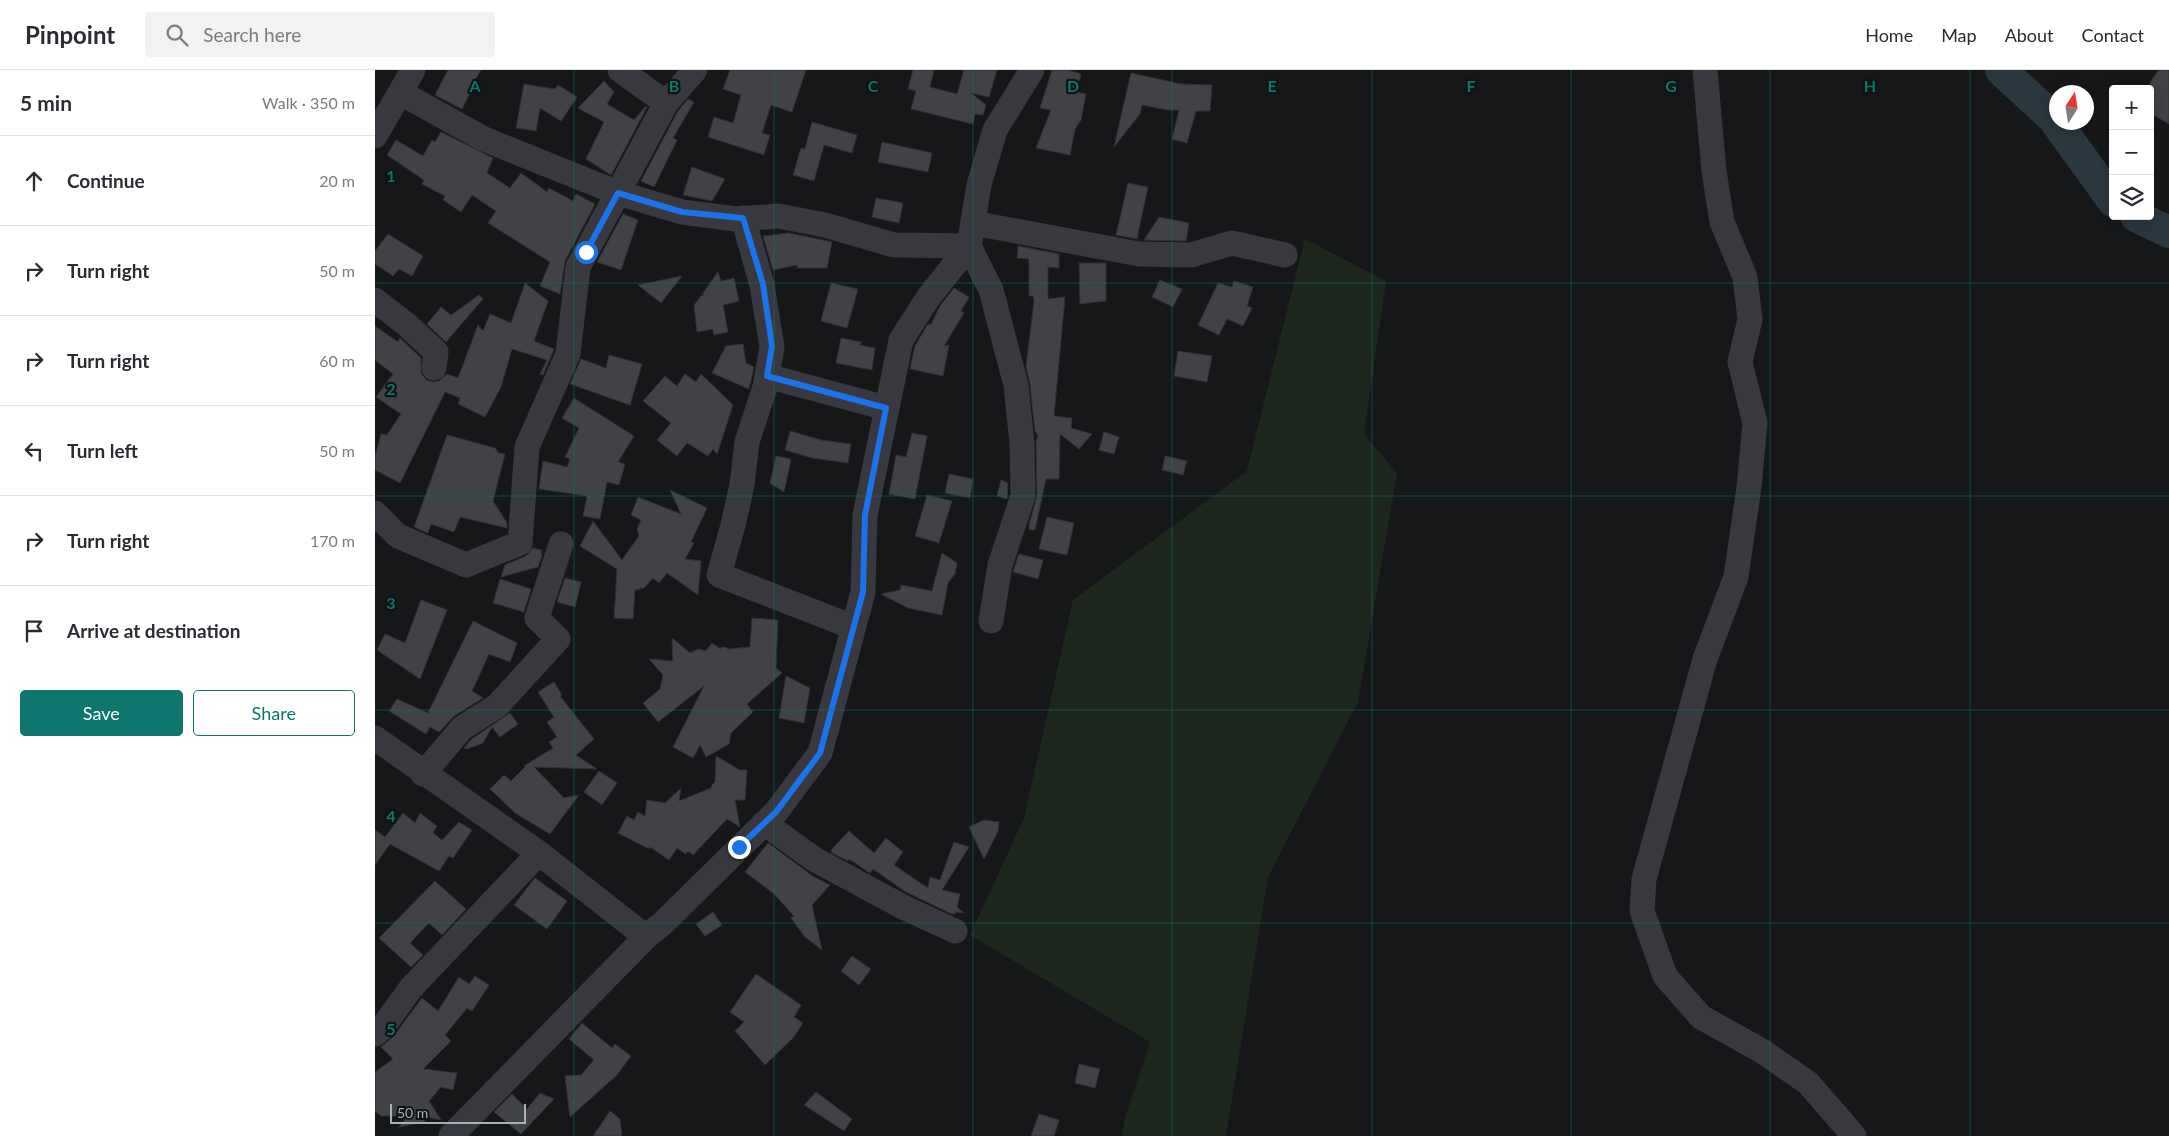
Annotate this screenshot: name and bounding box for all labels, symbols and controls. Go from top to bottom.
search box [145,12,495,57]
text: Pinpoint [25,20,115,49]
icon: search [163,21,191,49]
text: Search here [203,23,301,46]
text: Home [1865,24,1913,46]
text: Map [1941,24,1977,46]
text: About [2005,24,2054,46]
text: Contact [2082,24,2144,46]
text: A [468,76,481,95]
text: B [669,76,679,95]
text: C [868,76,879,95]
text: D [1067,76,1079,95]
text: E [1267,76,1277,95]
text: F [1466,76,1476,95]
text: G [1665,76,1677,95]
text: H [1864,76,1876,95]
north arrow [2049,85,2094,130]
map controls [2109,85,2154,220]
button: + [2109,85,2154,130]
text: 5 min [20,90,72,115]
text: Walk · 350 m [262,93,355,112]
button: − [2109,130,2154,175]
text: 1 [386,166,396,185]
icon: ahead [20,167,48,195]
text: Continue [67,169,145,192]
text: 20 m [319,171,355,190]
button: layers [2109,175,2154,220]
route start [575,241,598,264]
icon: right [20,257,48,285]
text: Turn right [67,259,149,282]
text: 50 m [319,261,355,280]
icon: right [20,347,48,375]
text: Turn right [67,349,149,372]
text: 60 m [319,351,355,370]
text: 2 [386,379,396,398]
icon: left [20,437,48,465]
text: Turn left [67,439,138,462]
text: 50 m [319,441,355,460]
icon: right [20,527,48,555]
text: Turn right [67,529,149,552]
text: 170 m [310,531,355,550]
text: 3 [386,593,396,612]
icon: arrive [20,617,48,645]
text: Arrive at destination [67,619,240,642]
button: Save [20,690,183,736]
button: Share [193,690,355,736]
text: 4 [386,806,396,825]
route end [728,836,751,859]
text: 5 [386,1019,396,1038]
scale bar [390,1101,526,1124]
text: 50 m [397,1104,428,1121]

